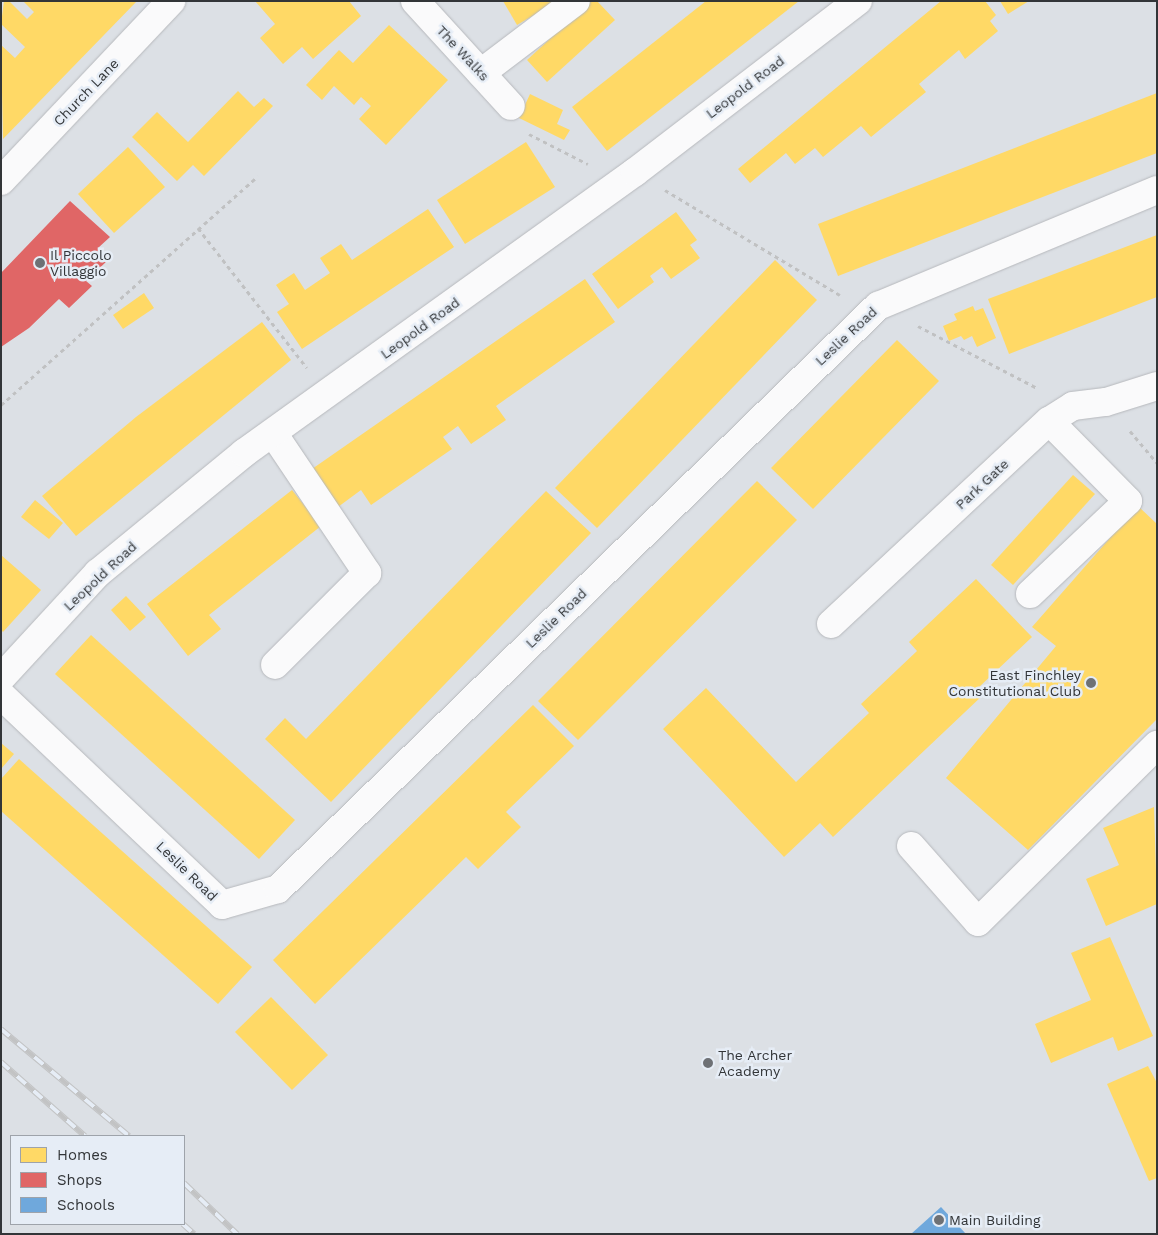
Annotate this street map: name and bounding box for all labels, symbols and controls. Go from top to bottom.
street label: The Walks [433,22,493,84]
street label: Leopold Road [702,52,788,122]
street label: Church Lane [50,55,122,129]
place label: Il Piccolo Villaggio [50,247,112,280]
marker: Il Piccolo Villaggio [34,257,46,269]
street label: Leopold Road [377,294,463,362]
street label: Leslie Road [812,303,880,369]
street label: Park Gate [952,455,1012,513]
street label: Leopold Road [60,538,140,614]
street label: Leslie Road [522,585,590,651]
place label: East Finchley Constitutional Club [948,667,1081,700]
marker: East Finchley Constitutional Club [1085,677,1097,689]
street label: Leslie Road [153,838,221,904]
place label: The Archer Academy [718,1047,793,1080]
marker: The Archer Academy [702,1057,714,1069]
legend [10,1135,185,1225]
text: Homes [57,1146,108,1164]
text: Shops [57,1171,102,1189]
text: Schools [57,1196,115,1214]
place label: Main Building [949,1212,1040,1228]
marker: Main Building [933,1214,945,1226]

